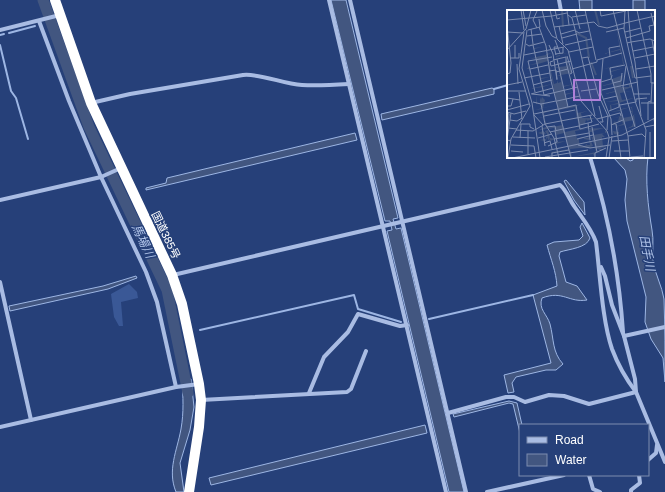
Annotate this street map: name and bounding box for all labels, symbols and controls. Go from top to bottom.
inset map [507,10,655,158]
street label: 国道385号 [149,209,183,261]
water label: 馬場川 [129,222,158,262]
water label: 田手川 [637,234,658,274]
legend [519,424,649,476]
text: Road [555,433,584,447]
text: Water [555,453,587,467]

